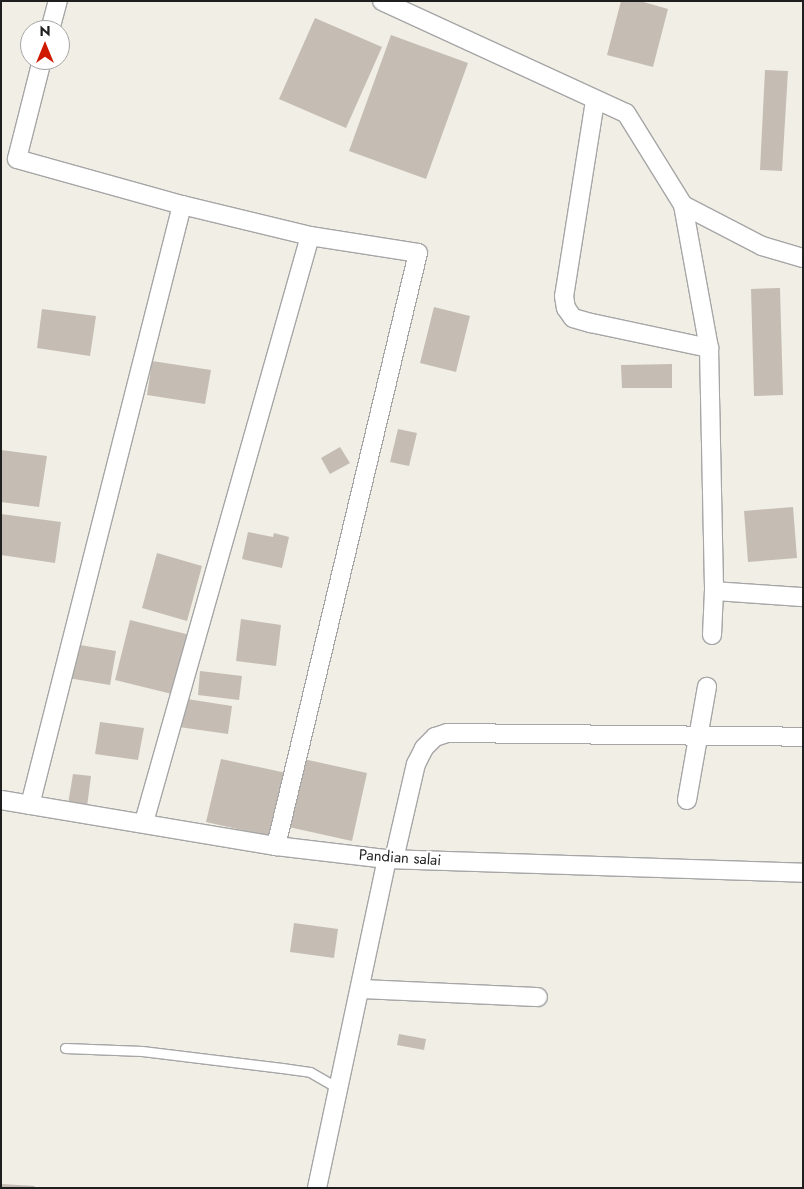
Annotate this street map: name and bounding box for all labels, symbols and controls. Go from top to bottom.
north arrow [20,20,70,70]
text: N [39,21,51,41]
street label: Pandian salai [358,846,442,870]

